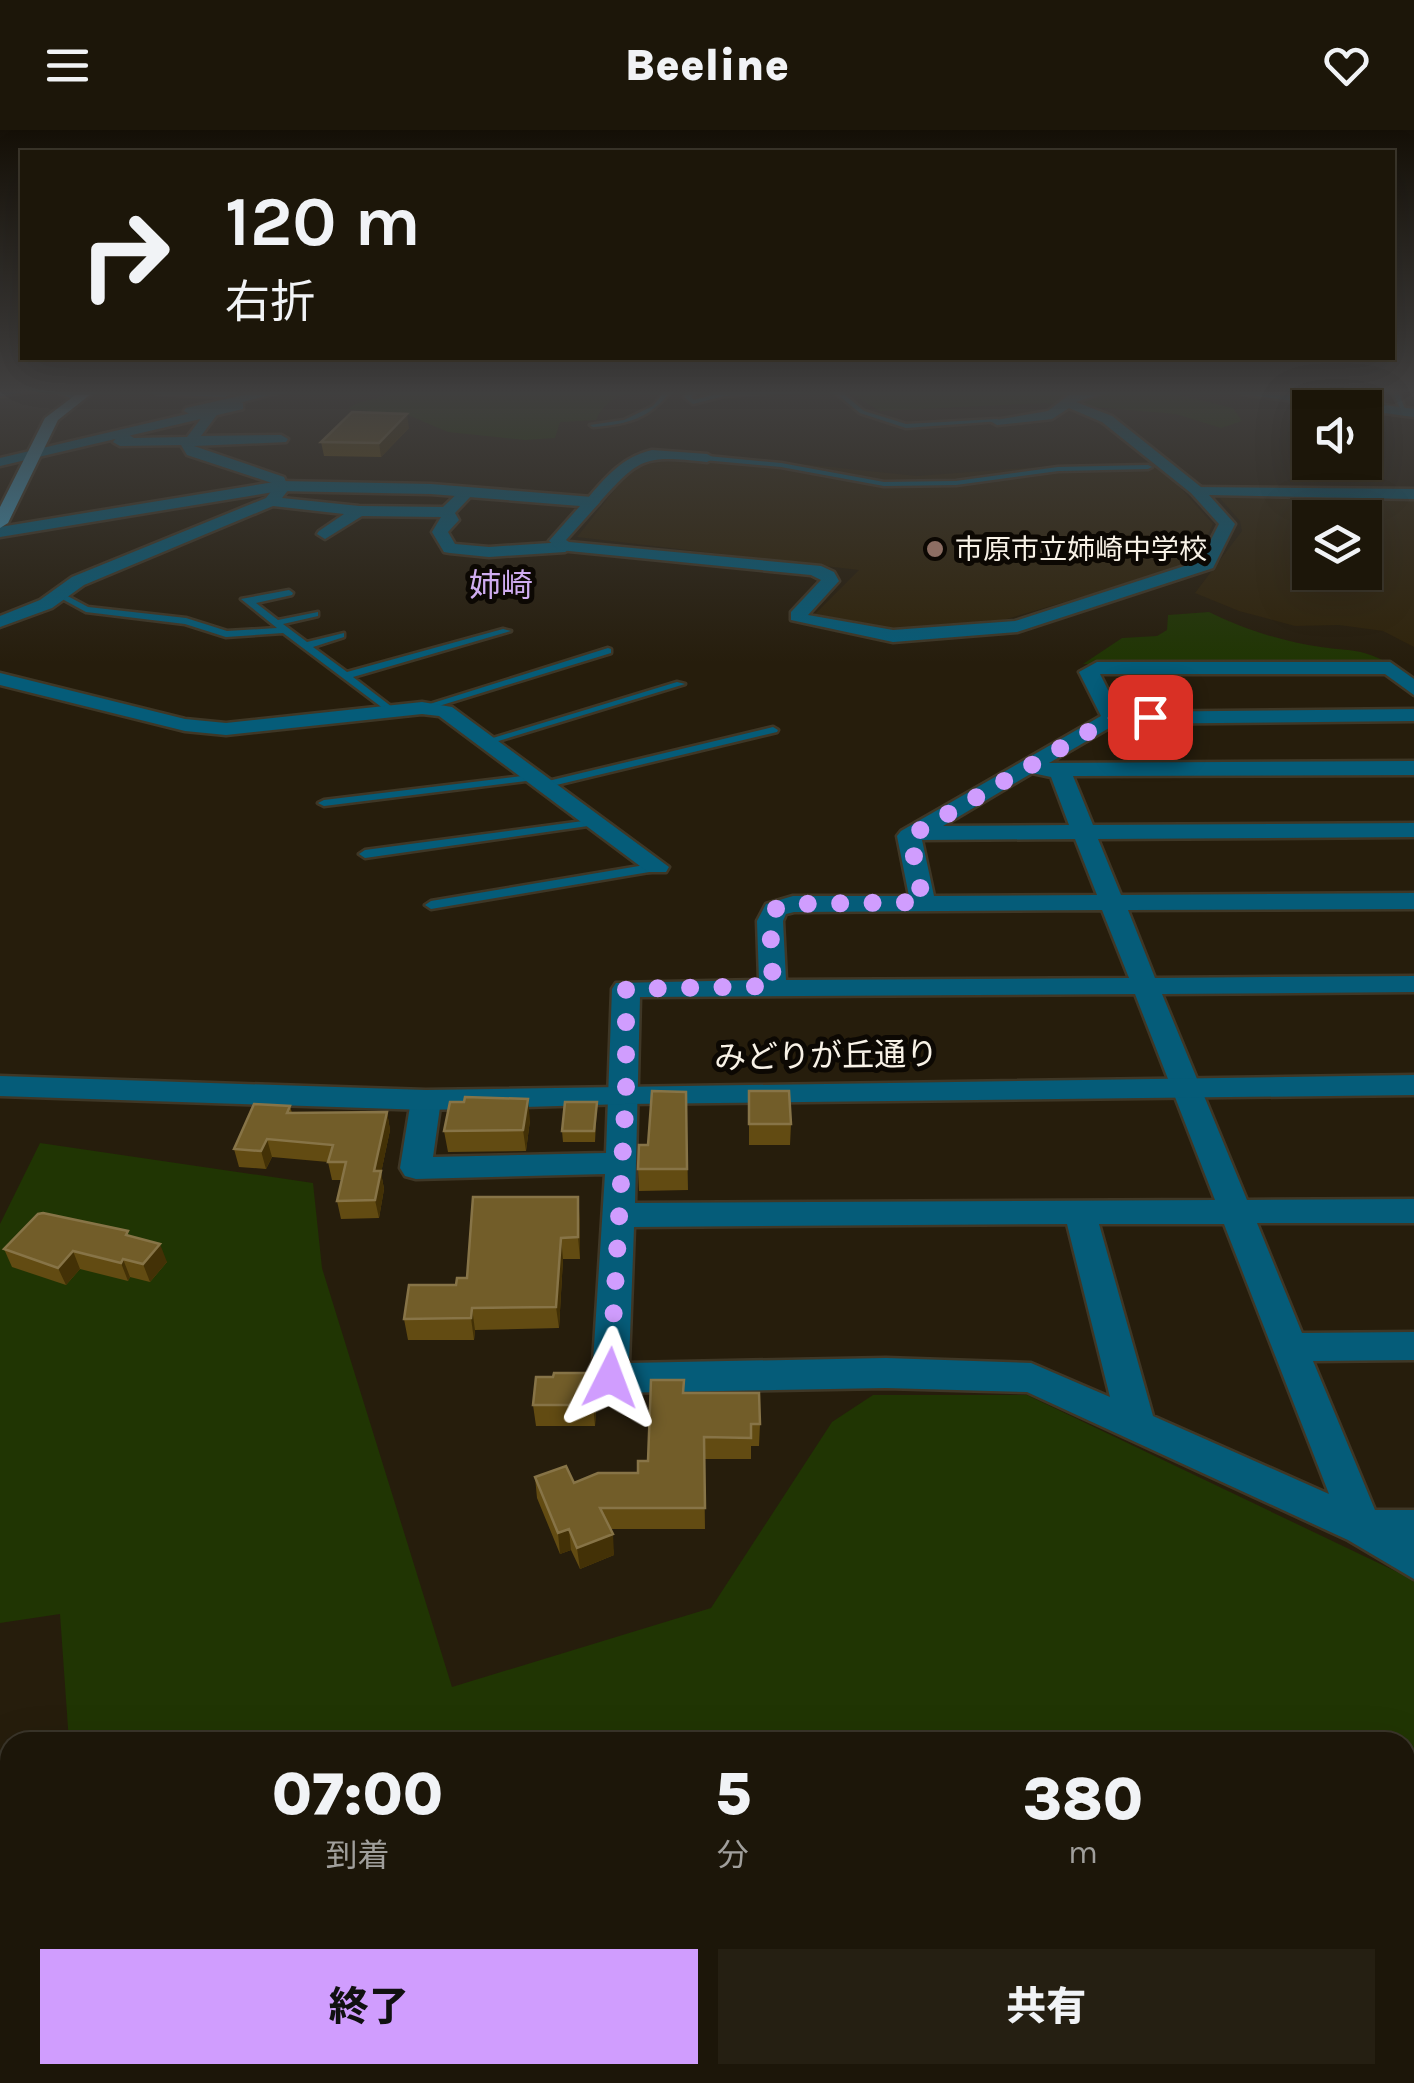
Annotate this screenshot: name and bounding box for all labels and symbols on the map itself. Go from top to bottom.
place label: 市原市立姉崎中学校 [955,533,1207,566]
marker: 市原市立姉崎中学校 [924,538,946,560]
district label: 姉崎 [469,567,533,604]
pin [1108,675,1193,760]
street label: みどりが丘通り [714,1036,938,1076]
position arrow [558,1326,662,1430]

